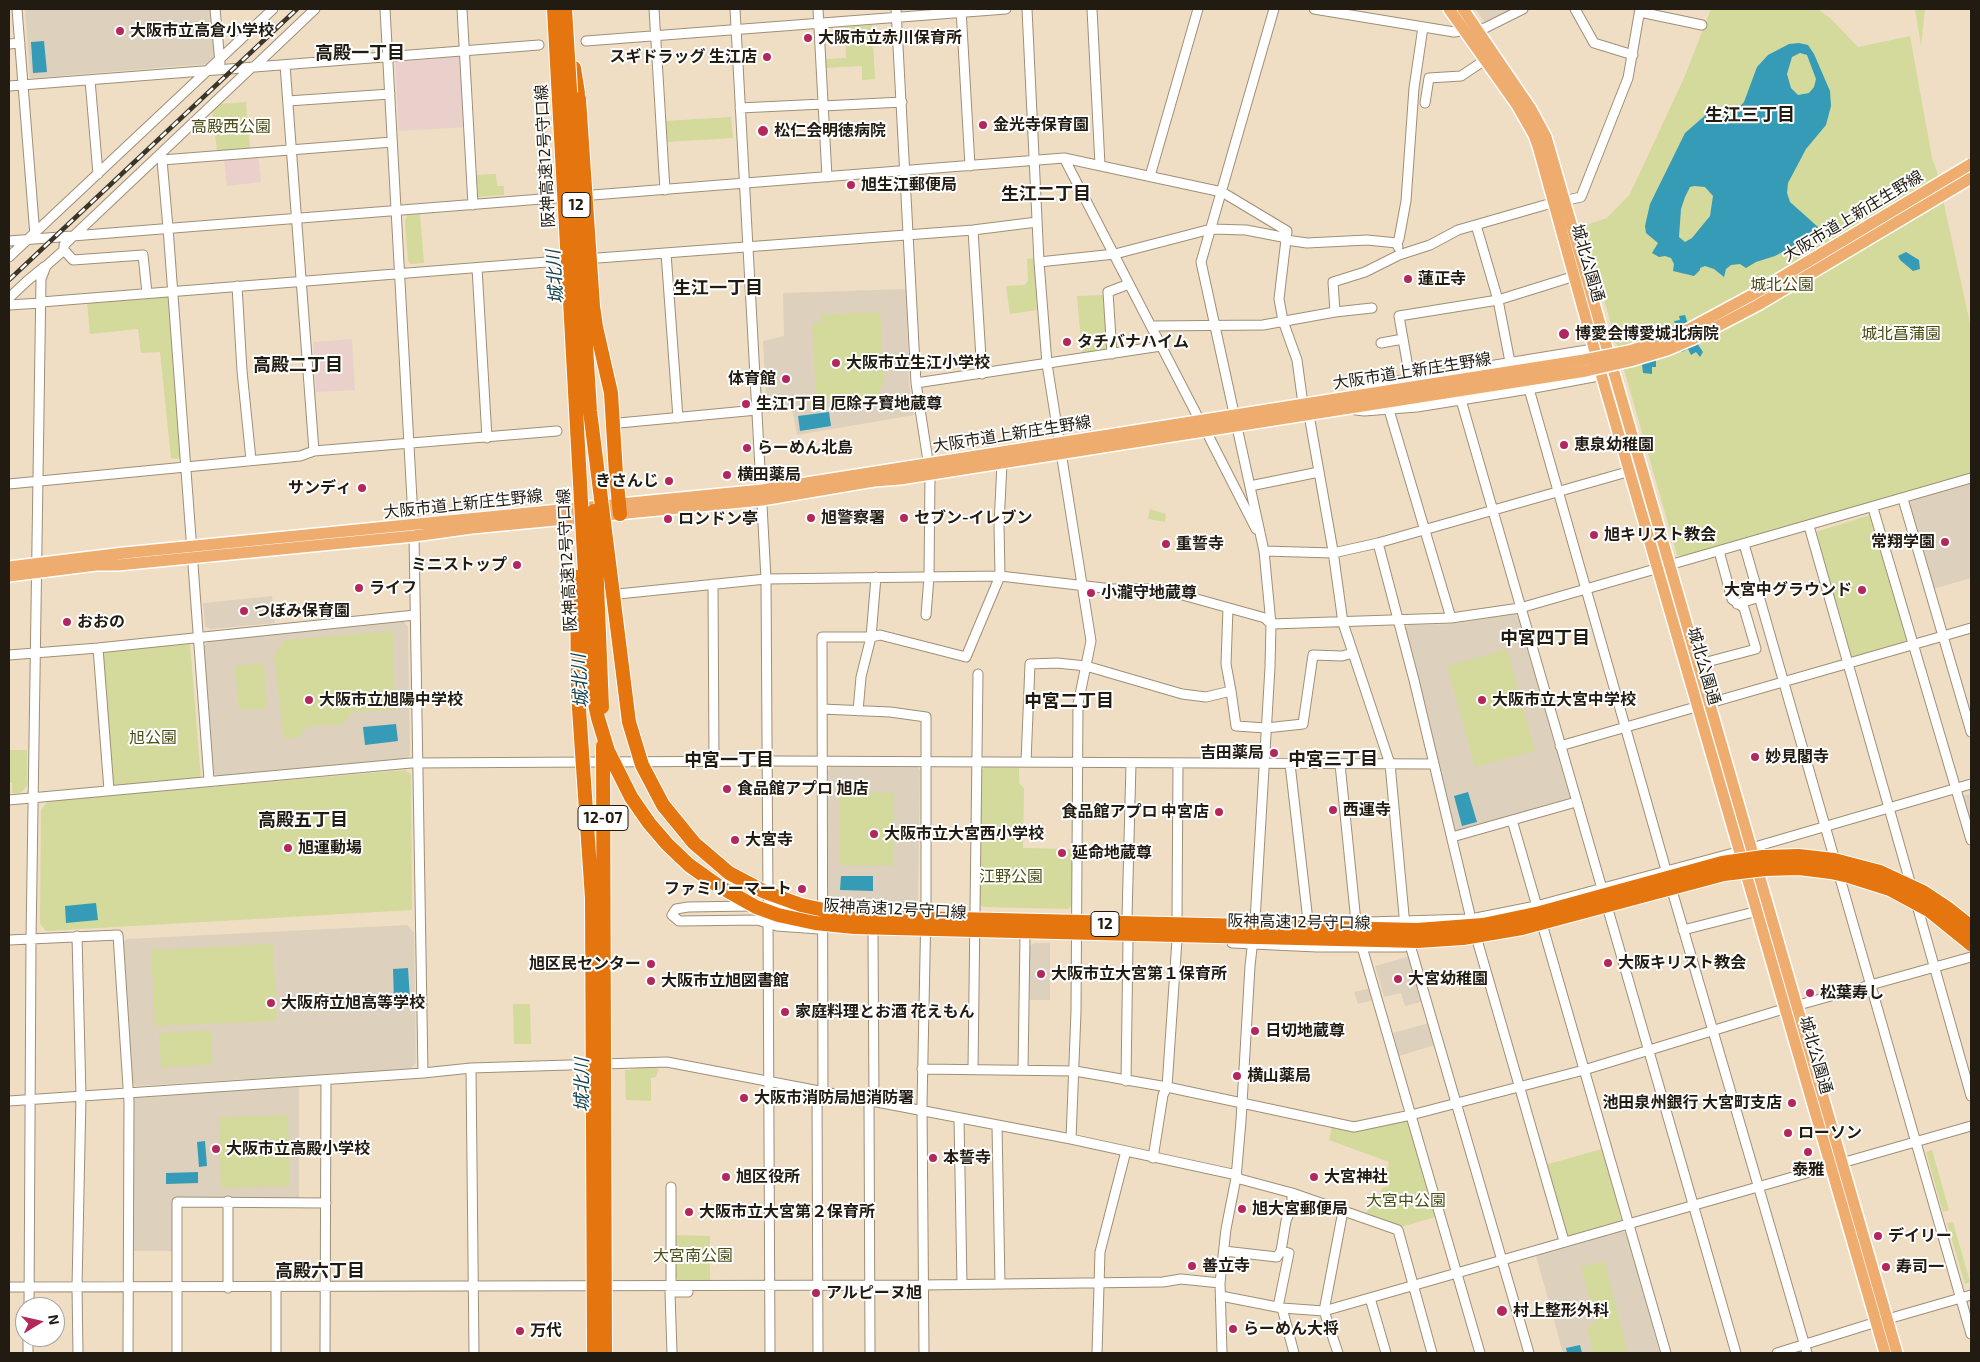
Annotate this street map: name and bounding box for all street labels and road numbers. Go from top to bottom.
street label: 阪神高速12号守口線 [532,84,558,228]
street label: 大阪市道上新庄生野線 [1779,167,1927,265]
road number: 12 [562,192,590,218]
street label: 城北公園通 [1568,222,1608,304]
street label: 大阪市道上新庄生野線 [1331,349,1493,393]
street label: 大阪市道上新庄生野線 [931,412,1093,456]
street label: 大阪市道上新庄生野線 [382,486,544,522]
street label: 阪神高速12号守口線 [554,488,580,632]
street label: 城北公園通 [1684,625,1724,707]
road number: 12-07 [578,806,628,830]
street label: 阪神高速12号守口線 [823,896,967,922]
street label: 阪神高速12号守口線 [1227,911,1371,933]
road number: 12 [1091,912,1119,936]
street label: 城北公園通 [1796,1014,1836,1096]

